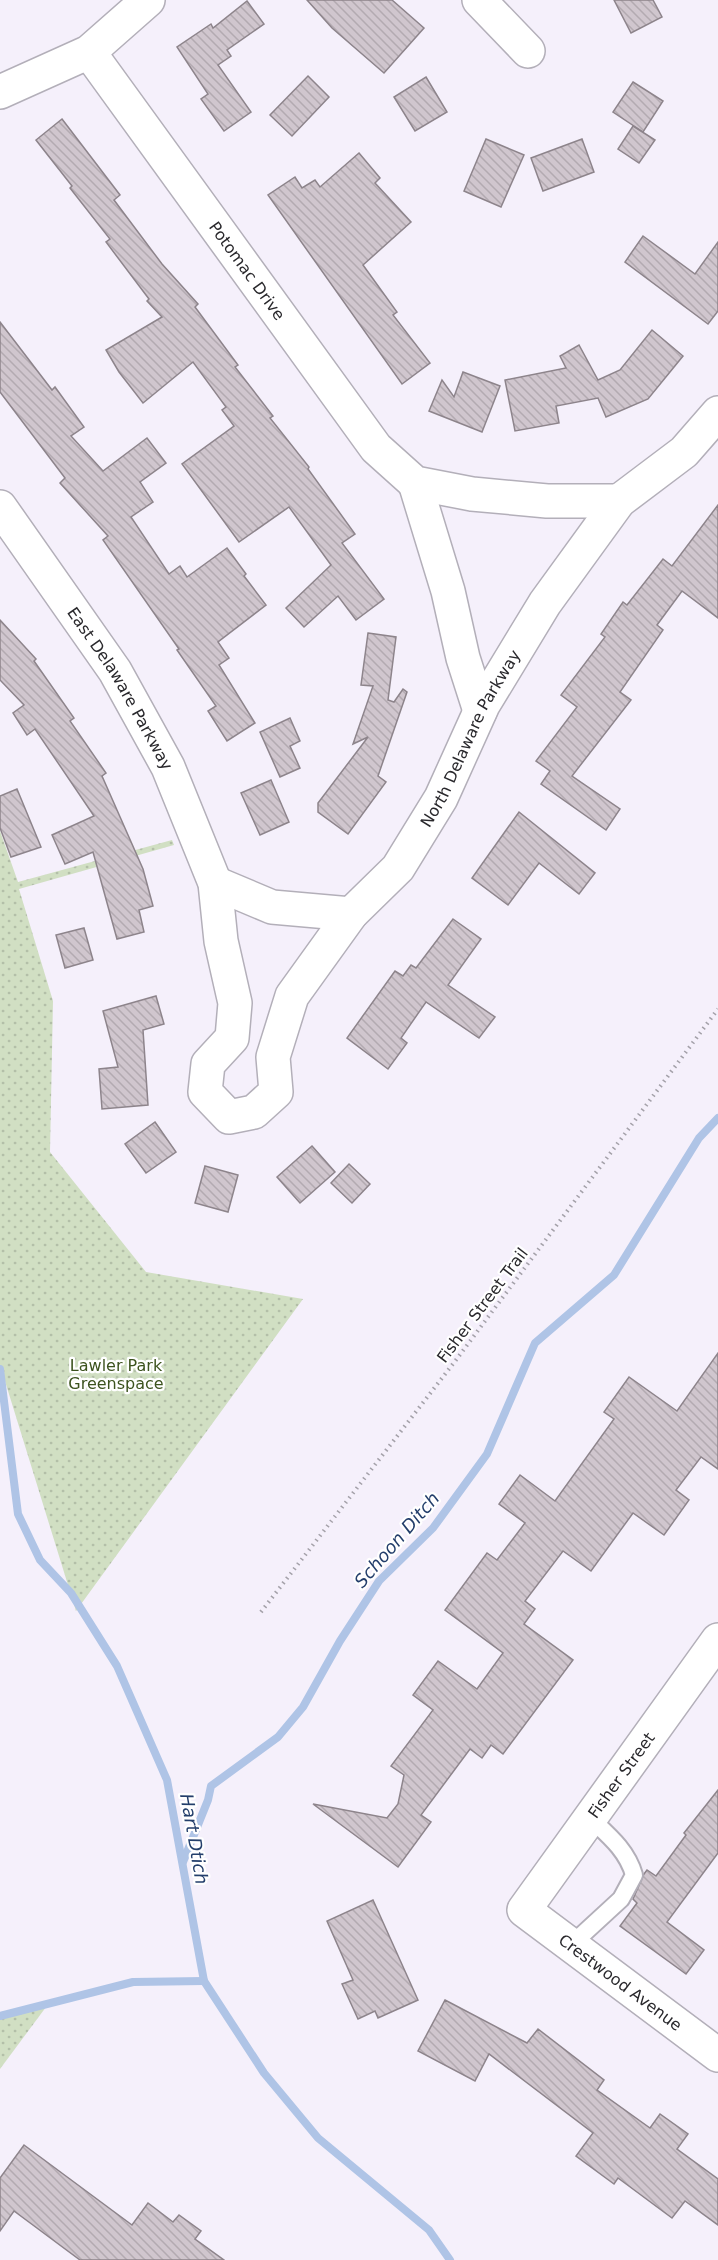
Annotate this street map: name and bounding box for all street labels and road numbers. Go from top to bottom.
street label: Potomac Drive [205,218,289,324]
street label: East Delaware Parkway [63,604,177,773]
street label: North Delaware Parkway [416,646,524,831]
street label: Fisher Street Trail [433,1244,532,1366]
street label: Fisher Street [584,1729,659,1822]
street label: Crestwood Avenue [555,1930,686,2035]

